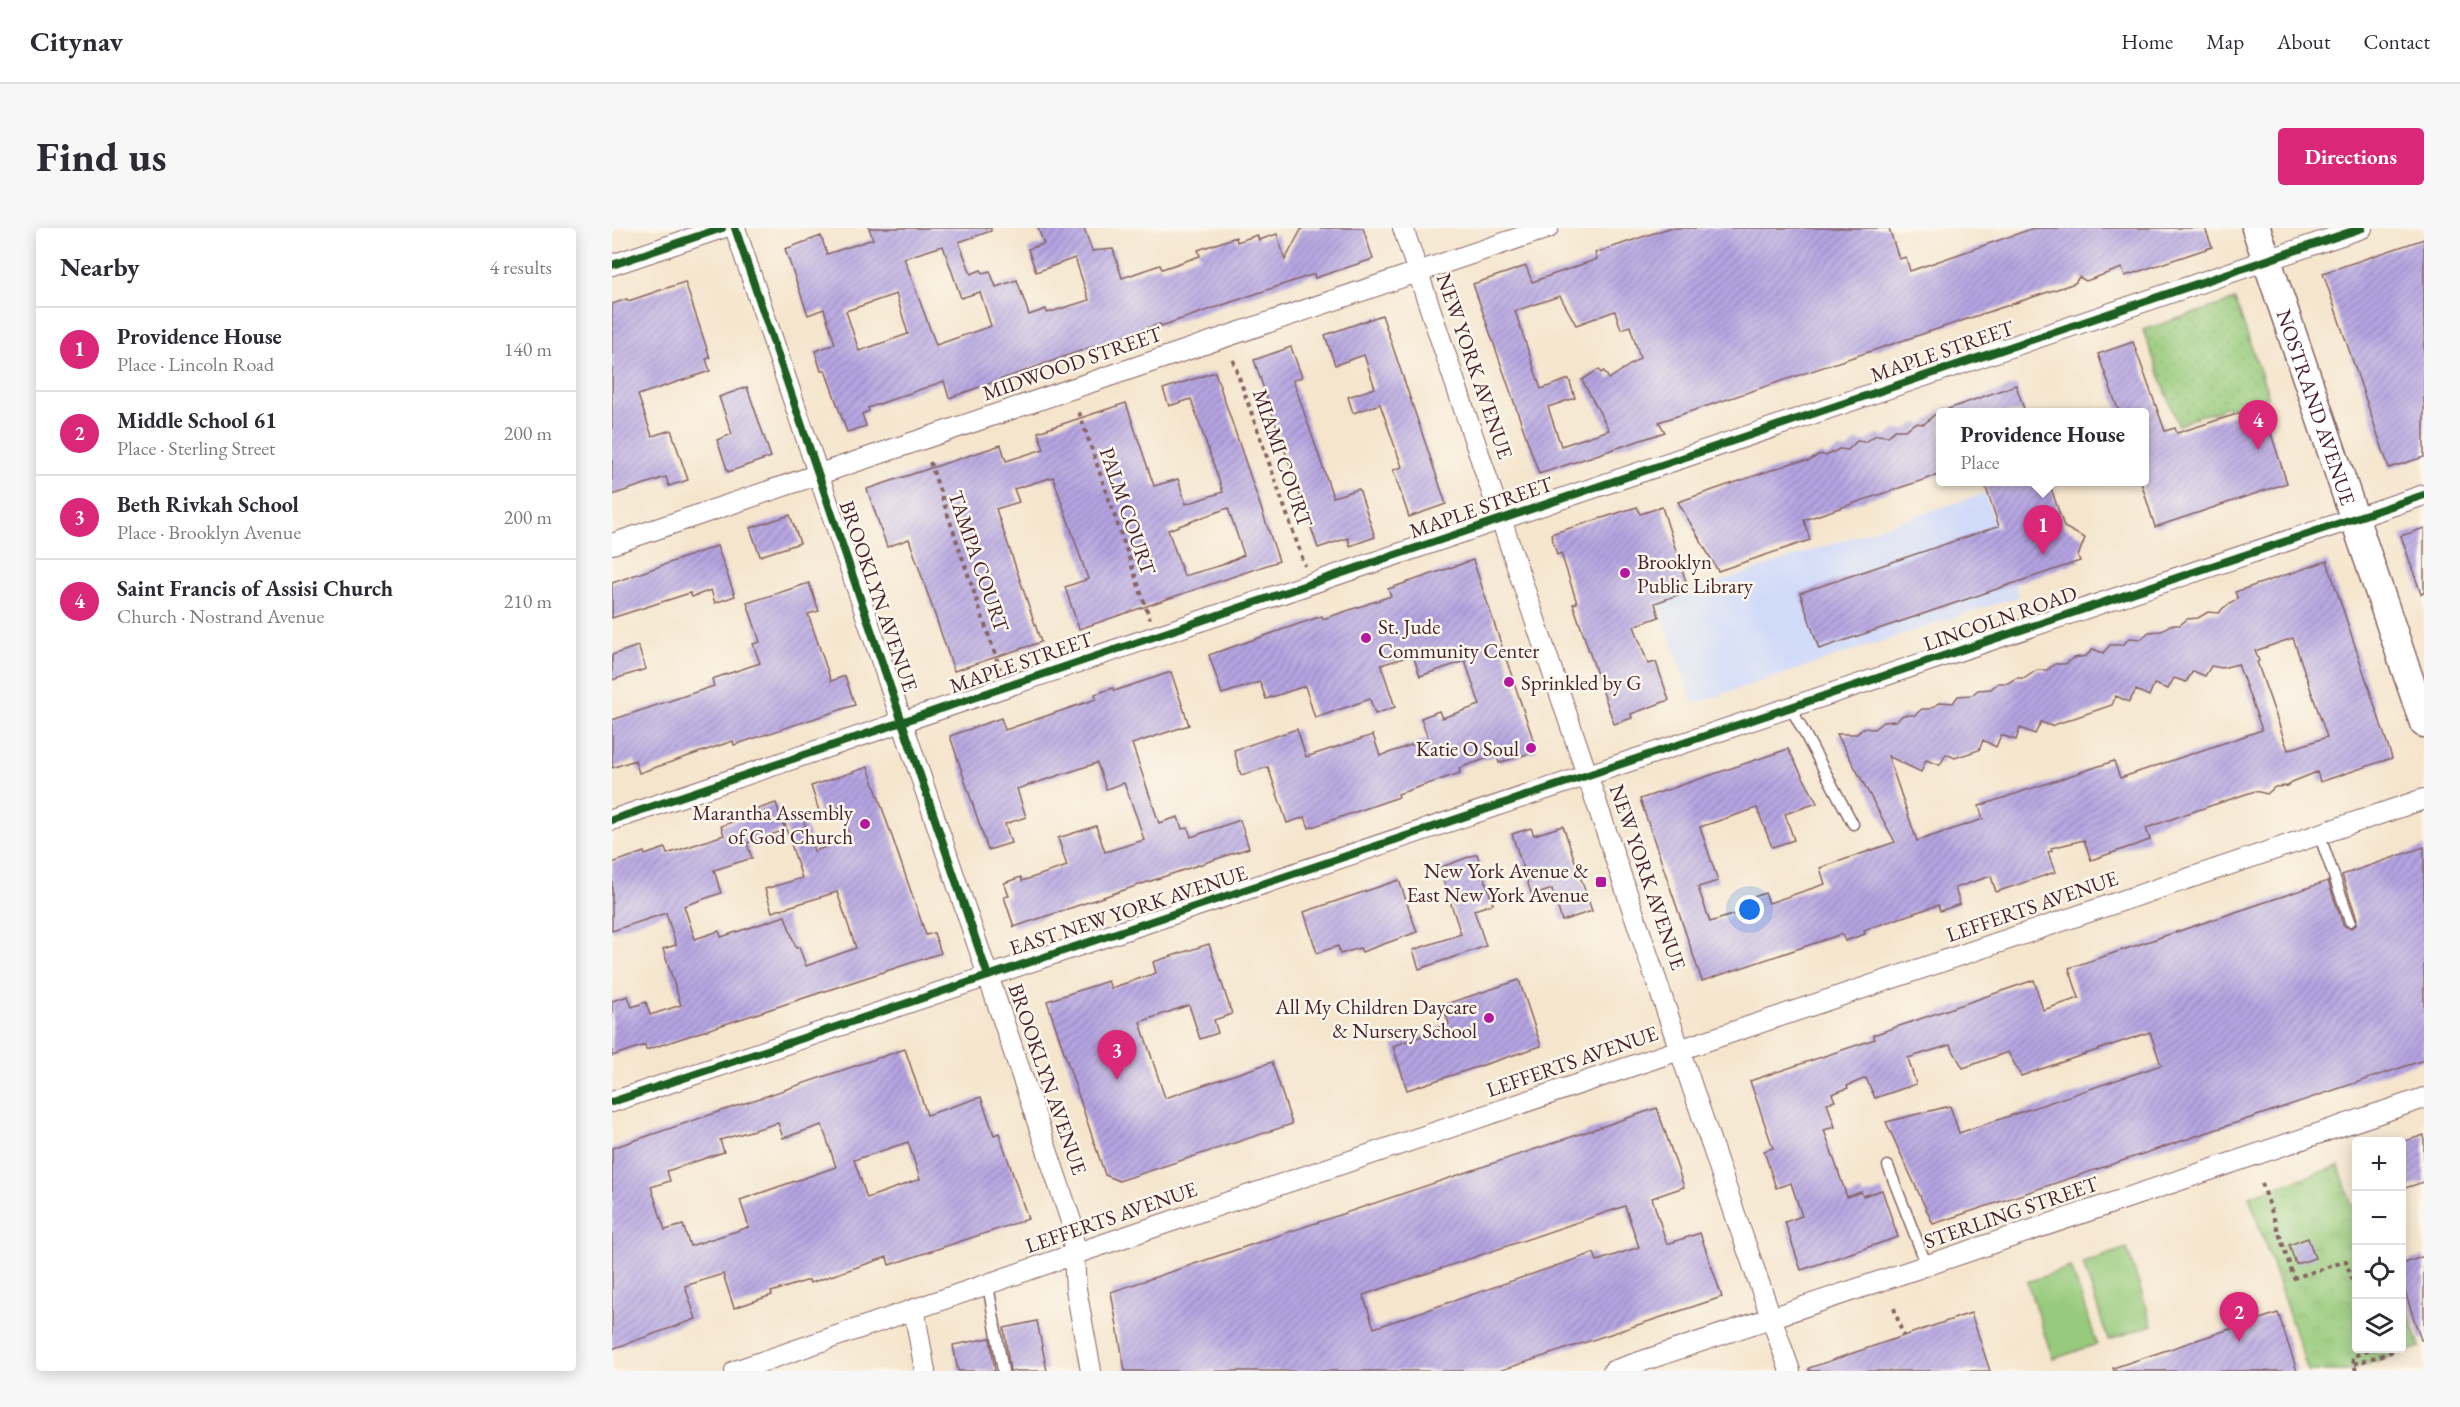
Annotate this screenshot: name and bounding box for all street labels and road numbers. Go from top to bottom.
street label: NEW YORK AVENUE [1431,270,1519,463]
street label: NOSTRAND AVENUE [2271,305,2363,509]
street label: MAPLE STREET [1867,314,2018,388]
street label: MIDWOOD STREET [979,319,1166,406]
street label: MIAMI COURT [1247,385,1320,531]
street label: PALM COURT [1094,444,1163,579]
street label: MAPLE STREET [1406,470,1557,544]
street label: TAMPA COURT [942,487,1016,636]
street label: BROOKLYN AVENUE [834,497,924,695]
street label: LINCOLN ROAD [1920,579,2081,657]
street label: MAPLE STREET [946,625,1097,699]
street label: NEW YORK AVENUE [1604,781,1692,974]
street label: EAST NEW YORK AVENUE [1005,859,1251,961]
street label: LEFFERTS AVENUE [1943,864,2122,948]
street label: BROOKLYN AVENUE [1003,980,1093,1178]
street label: LEFFERTS AVENUE [1483,1019,1662,1103]
street label: STERLING STREET [1920,1169,2103,1255]
street label: LEFFERTS AVENUE [1022,1175,1201,1259]

